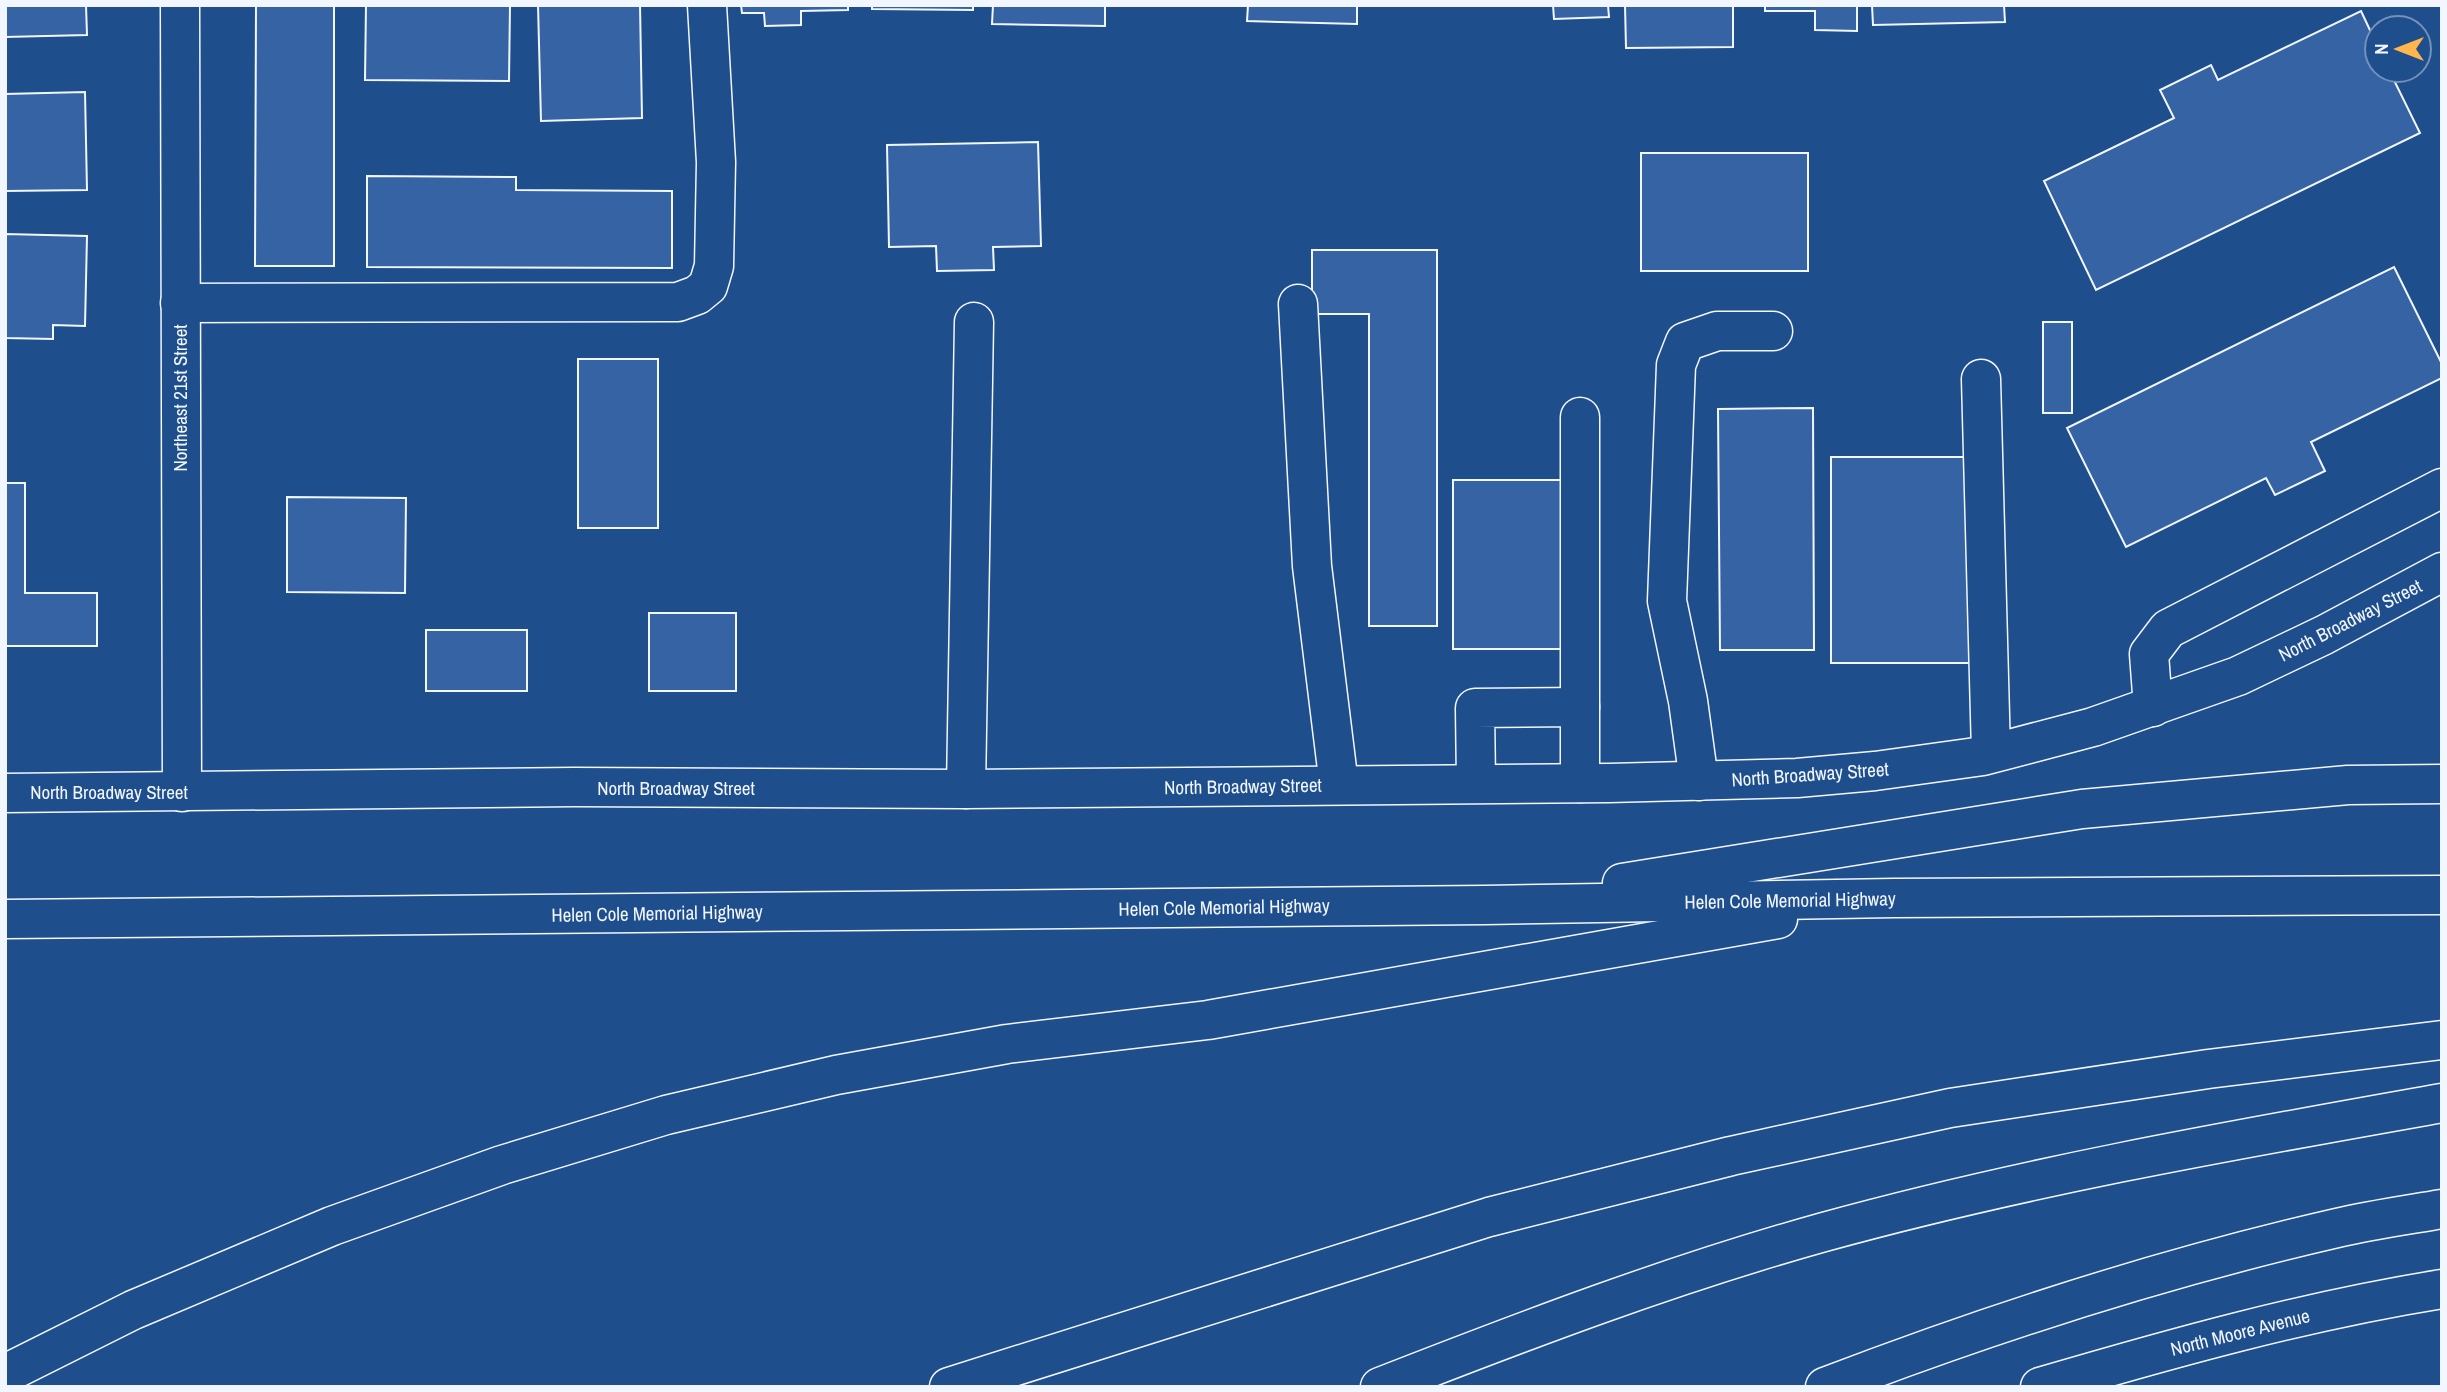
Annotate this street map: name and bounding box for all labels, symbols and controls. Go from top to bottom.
north arrow [2363,14,2433,84]
text: N [2368,43,2394,55]
street label: Northeast 21st Street [167,324,193,472]
street label: North Broadway Street [2274,572,2427,667]
street label: North Broadway Street [1730,755,1890,792]
street label: North Broadway Street [1164,772,1323,800]
street label: North Broadway Street [597,775,755,801]
street label: North Broadway Street [30,779,188,805]
street label: Helen Cole Memorial Highway [1684,885,1896,915]
street label: Helen Cole Memorial Highway [1118,892,1330,922]
street label: Helen Cole Memorial Highway [551,898,763,928]
street label: North Moore Avenue [2168,1302,2312,1362]

